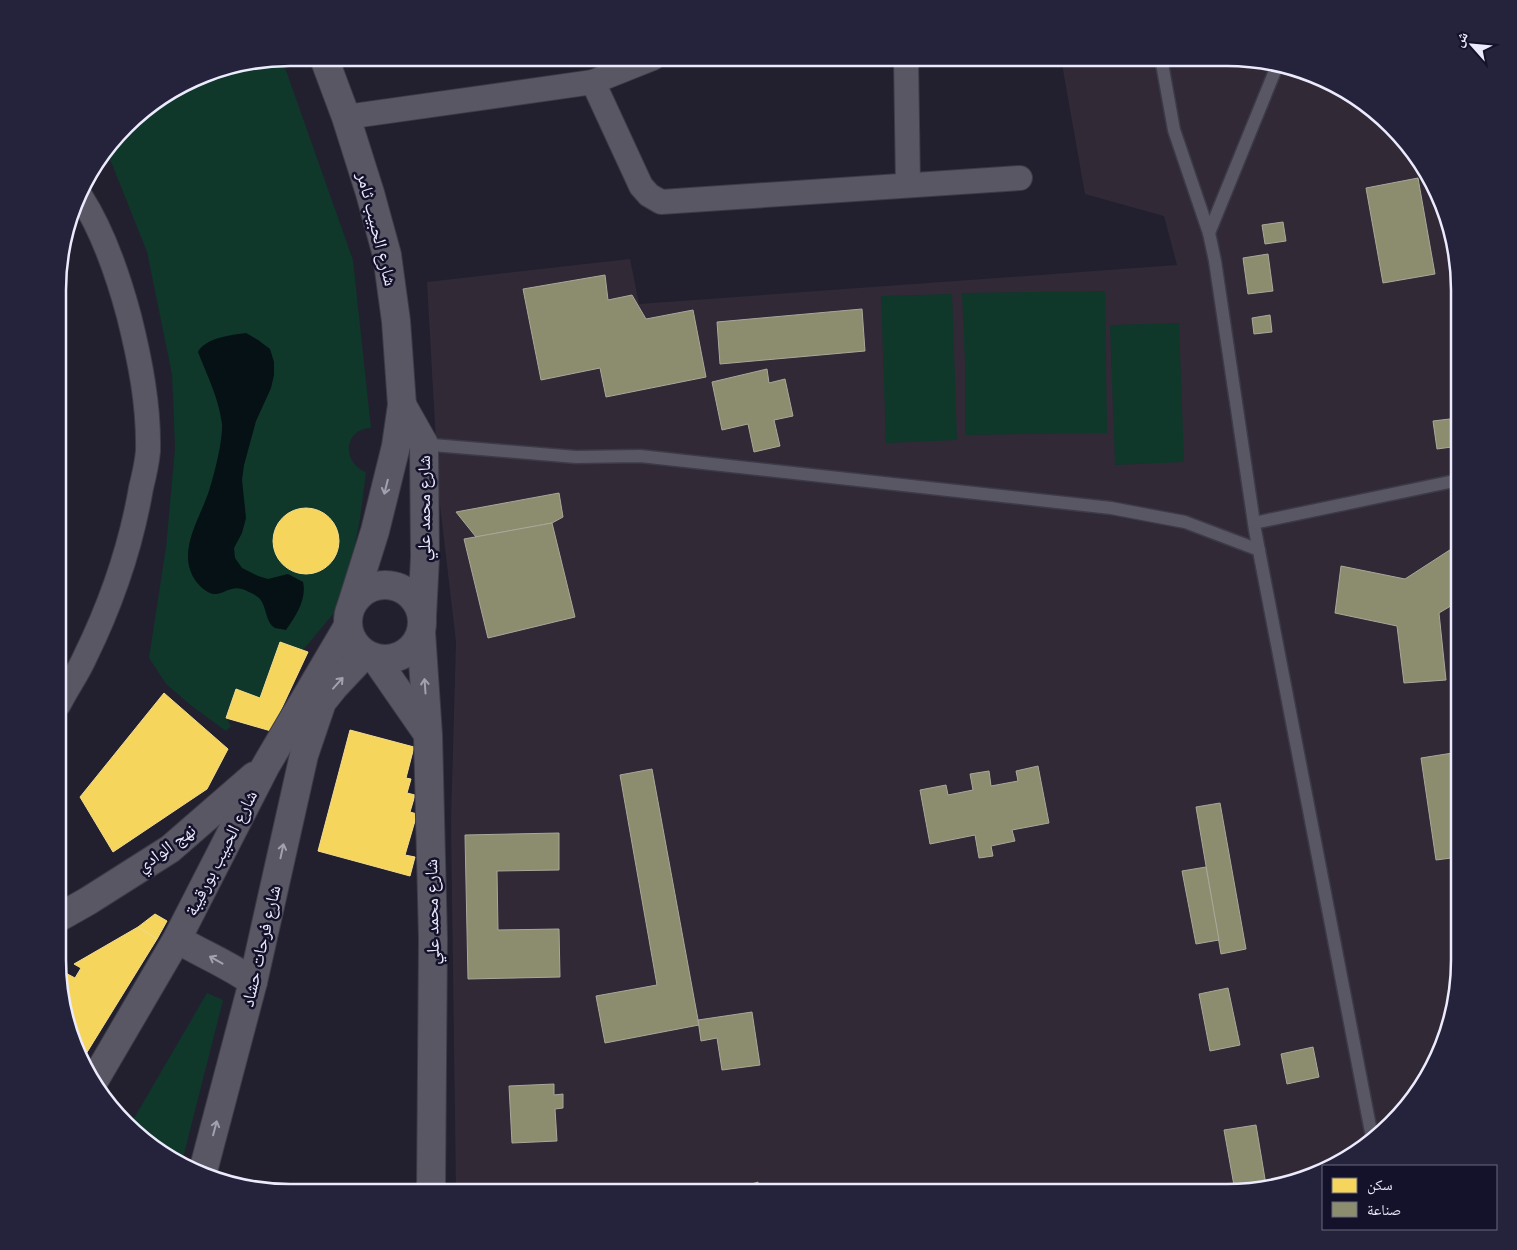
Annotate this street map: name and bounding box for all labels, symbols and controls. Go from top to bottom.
north arrow [1447,20,1497,70]
text: ش [1450,29,1472,50]
street label: شارع الحبيب ثامر [352,169,402,288]
street label: شارع محمد علي [413,455,439,561]
one-way arrow [381,479,390,495]
one-way arrow [332,676,344,689]
one-way arrow [420,679,430,695]
street label: شارع الحبيب بورقيبة [180,787,262,919]
street label: نهج الوادي [132,819,202,880]
one-way arrow [278,844,288,860]
street label: شارع محمد علي [420,859,447,965]
street label: شارع فرحات حشاد [236,883,286,1009]
one-way arrow [209,955,223,965]
one-way arrow [211,1120,220,1136]
legend [1322,1165,1497,1230]
text: سكن [1367,1176,1393,1195]
text: صناعة [1367,1201,1401,1219]

